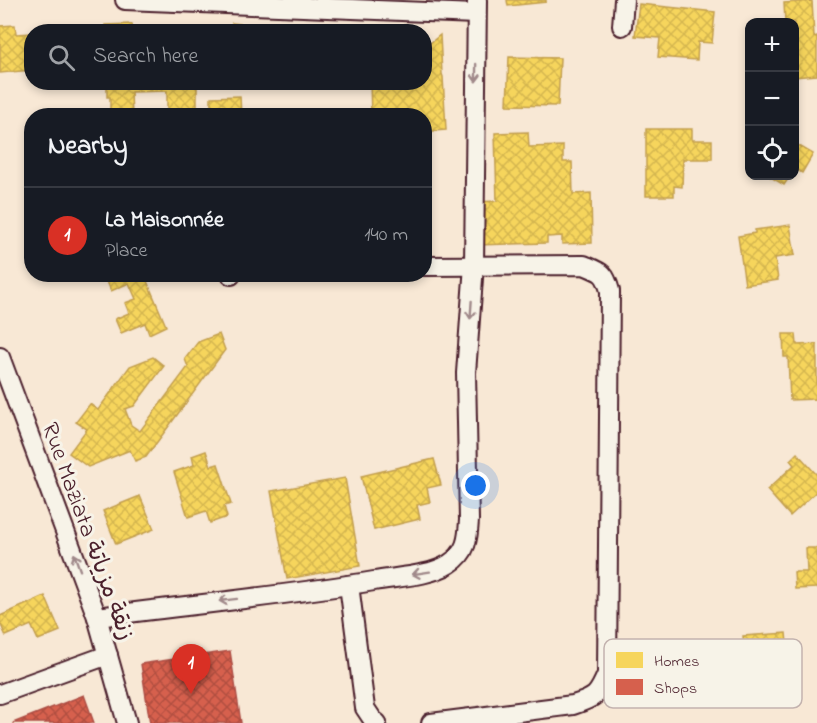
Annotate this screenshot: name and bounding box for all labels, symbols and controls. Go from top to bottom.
map controls [745,18,799,180]
button: + [745,18,799,72]
search box [24,24,432,90]
icon: search [45,41,78,74]
text: Search here [93,41,198,73]
one-way arrow [470,62,482,82]
button: − [745,72,799,126]
button: locate [745,126,799,180]
text: Nearby [48,128,127,166]
text: La Maisonnée [105,205,224,237]
text: 1 [64,221,71,250]
text: 140 m [364,221,408,250]
text: Place [105,237,147,266]
one-way arrow [465,299,476,319]
street label: Rue Maziata زنقة مزياتة [31,418,142,646]
your location [461,471,490,500]
one-way arrow [70,553,81,572]
one-way arrow [412,568,432,579]
one-way arrow [219,595,239,606]
legend [604,639,802,708]
pin: 1 [172,644,210,694]
text: Homes [654,650,699,674]
text: Shops [654,677,697,701]

